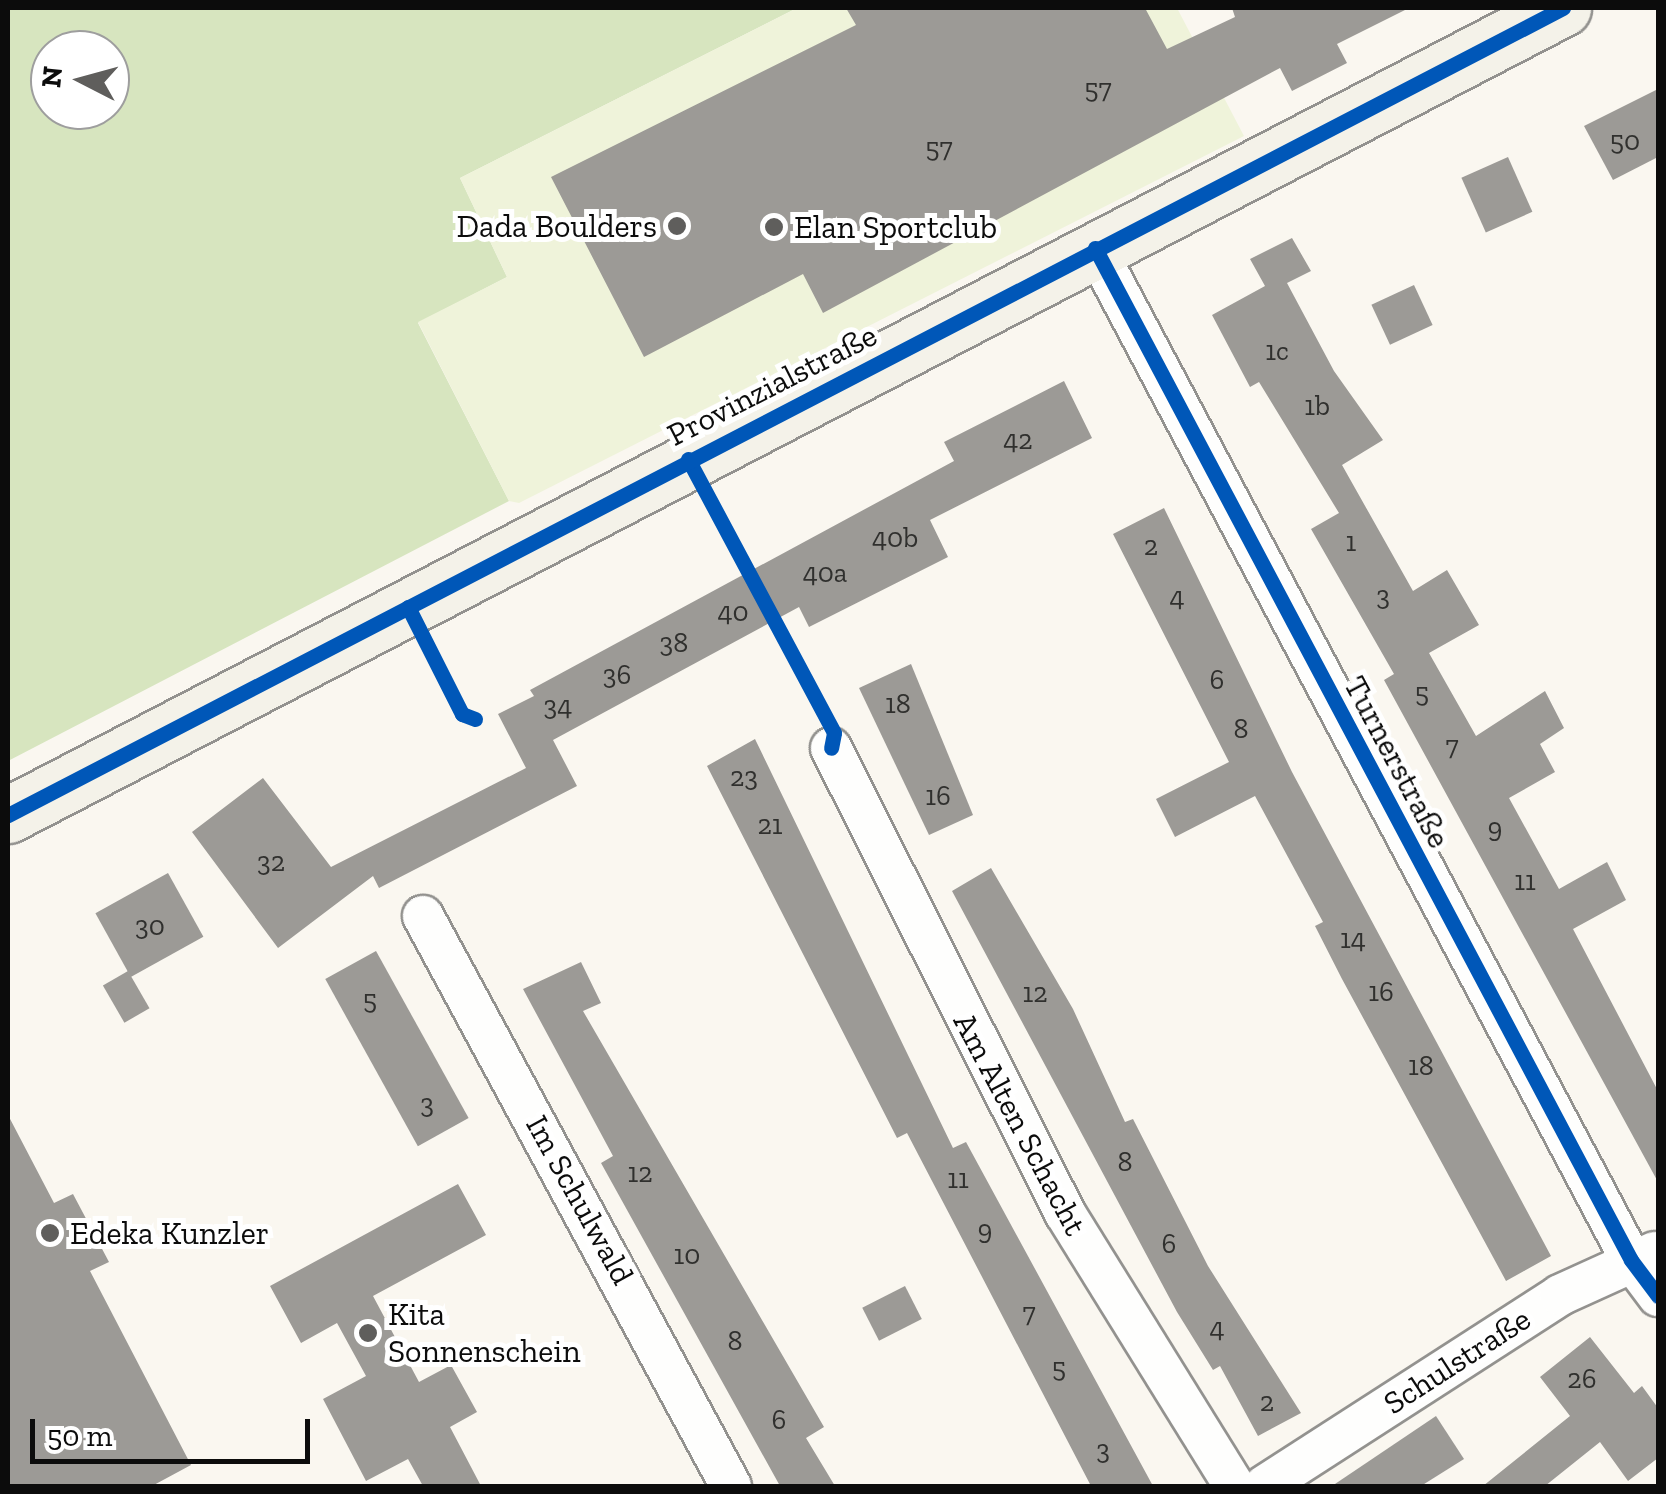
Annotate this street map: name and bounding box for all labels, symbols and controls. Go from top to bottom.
north arrow [30,30,130,130]
text: N [34,65,69,89]
house number: 57 [1084,72,1112,106]
house number: 50 [1610,124,1640,158]
house number: 57 [925,131,953,165]
place label: Dada Boulders [457,207,657,245]
place label: Elan Sportclub [794,208,997,246]
marker: Dada Boulders [666,215,688,237]
marker: Elan Sportclub [763,216,785,238]
street label: Provinzialstraße [661,316,883,454]
house number: 1c [1265,334,1289,368]
house number: 1b [1304,389,1330,423]
house number: 42 [1003,423,1033,457]
house number: 40b [872,521,918,555]
house number: 1 [1346,525,1356,559]
house number: 2 [1144,529,1158,563]
house number: 40a [803,556,847,590]
house number: 3 [1376,579,1390,613]
house number: 4 [1169,580,1185,614]
house number: 40 [717,595,749,629]
house number: 38 [660,626,688,660]
house number: 36 [603,658,631,692]
house number: 6 [1210,663,1224,697]
street label: Turnerstraße [1336,670,1458,854]
house number: 5 [1415,676,1429,710]
house number: 18 [885,687,911,721]
house number: 34 [544,689,572,723]
house number: 8 [1233,712,1249,746]
house number: 7 [1445,729,1459,763]
house number: 23 [730,760,758,794]
house number: 16 [925,779,951,813]
house number: 21 [757,808,783,842]
house number: 9 [1488,811,1502,845]
house number: 32 [257,845,285,879]
house number: 11 [1514,864,1536,898]
house number: 30 [135,909,165,943]
house number: 14 [1340,922,1366,956]
house number: 16 [1368,975,1394,1009]
house number: 12 [1022,976,1048,1010]
house number: 5 [363,983,377,1017]
street label: Am Alten Schacht [945,1006,1095,1242]
house number: 18 [1408,1049,1434,1083]
house number: 3 [420,1087,434,1121]
street label: Im Schulwald [518,1109,642,1291]
house number: 8 [1117,1145,1133,1179]
house number: 12 [627,1156,653,1190]
house number: 11 [947,1162,969,1196]
house number: 9 [978,1213,992,1247]
place label: Edeka Kunzler [70,1214,269,1252]
marker: Edeka Kunzler [39,1222,61,1244]
house number: 6 [1162,1227,1176,1261]
house number: 10 [674,1238,700,1272]
place label: Kita Sonnenschein [388,1296,581,1371]
house number: 7 [1022,1296,1036,1330]
street label: Schulstraße [1377,1299,1537,1423]
house number: 4 [1209,1311,1225,1345]
marker: Kita Sonnenschein [357,1322,379,1344]
house number: 8 [727,1324,743,1358]
house number: 5 [1052,1351,1066,1385]
house number: 26 [1567,1362,1597,1396]
house number: 2 [1260,1385,1274,1419]
scale bar [35,1399,315,1461]
house number: 6 [772,1403,786,1437]
text: 50 m [47,1418,112,1454]
house number: 3 [1096,1433,1110,1467]

